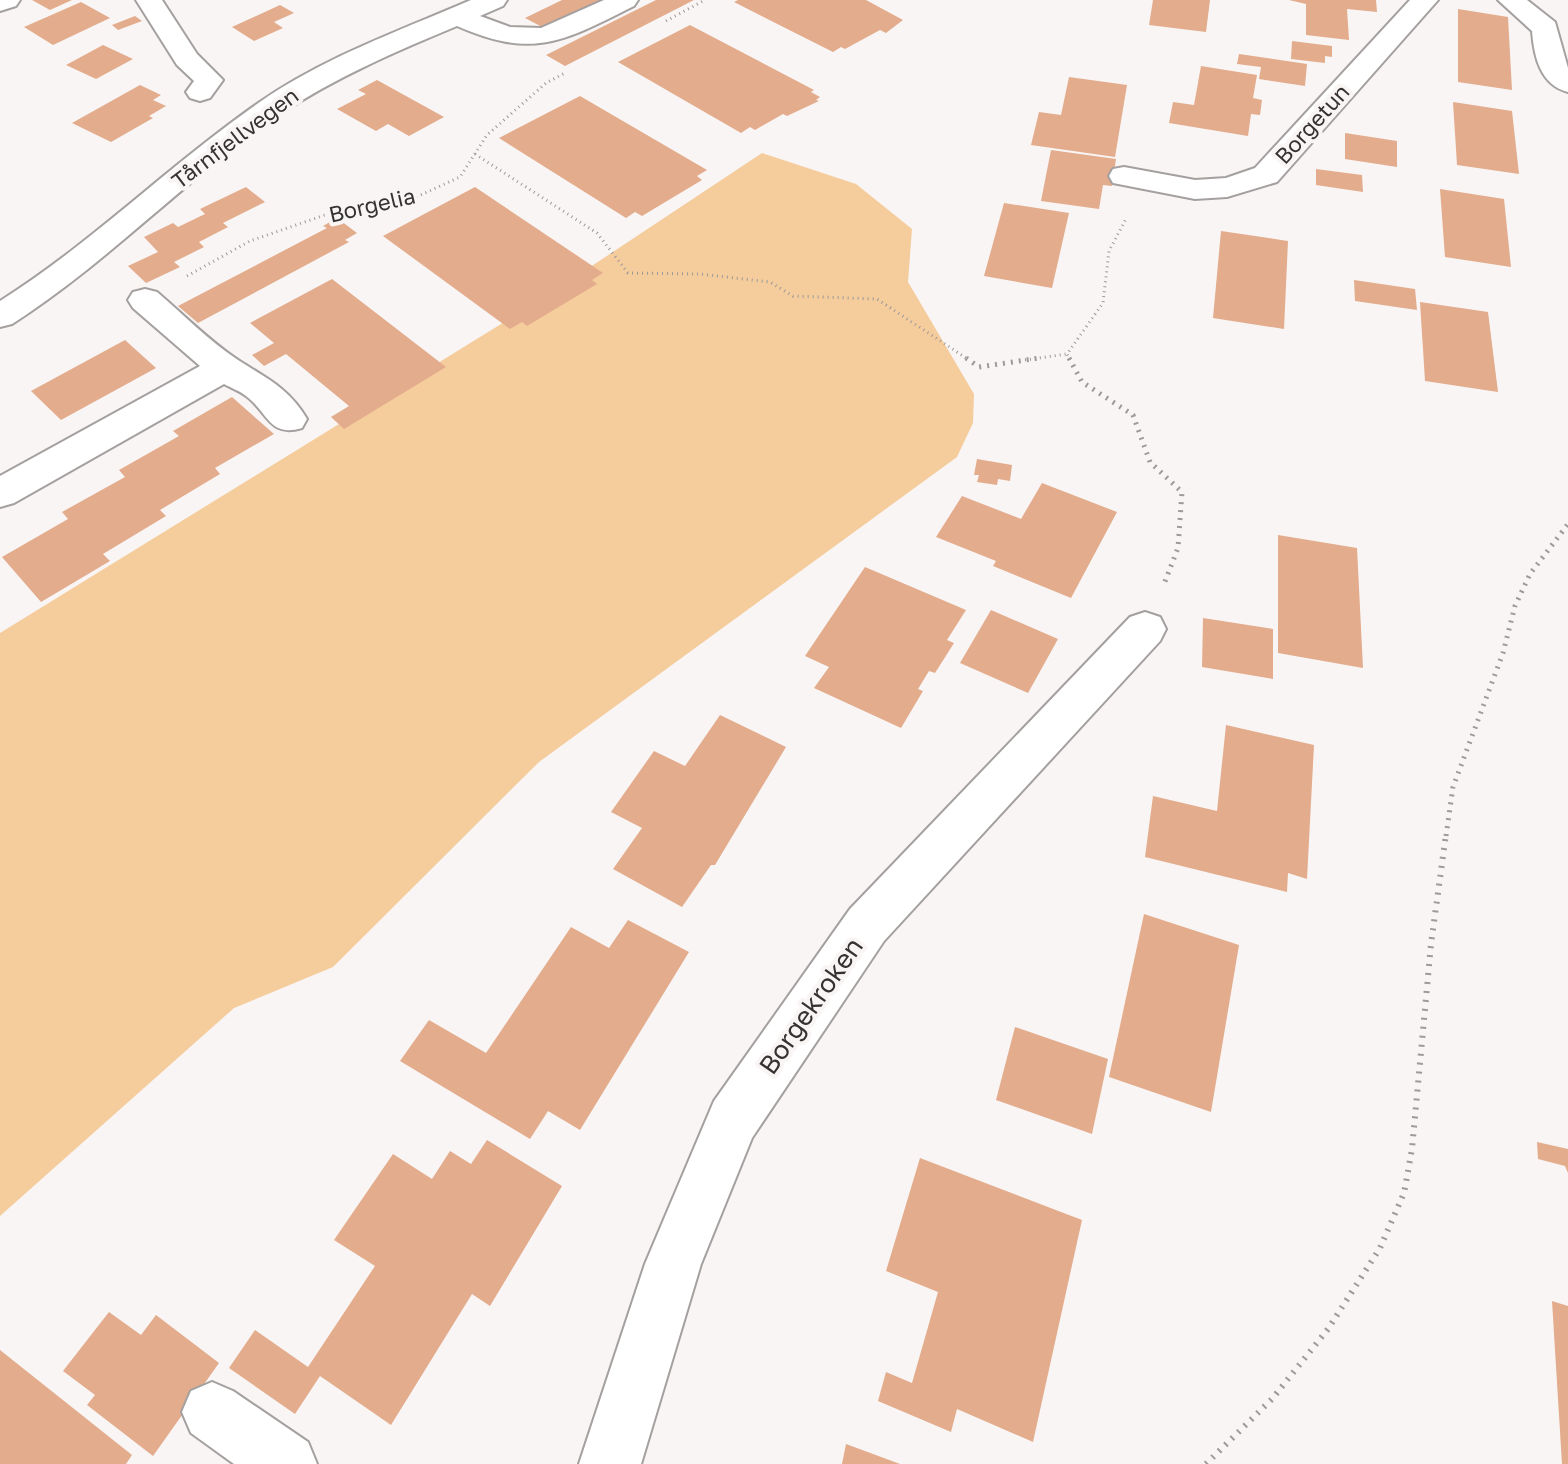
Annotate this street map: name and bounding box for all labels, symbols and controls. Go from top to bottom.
street label: Borgetun [1269,78,1355,169]
street label: Tårnfjellvegen [166,81,303,194]
street label: Borgelia [326,181,418,228]
street label: Borgekroken [752,932,869,1080]

